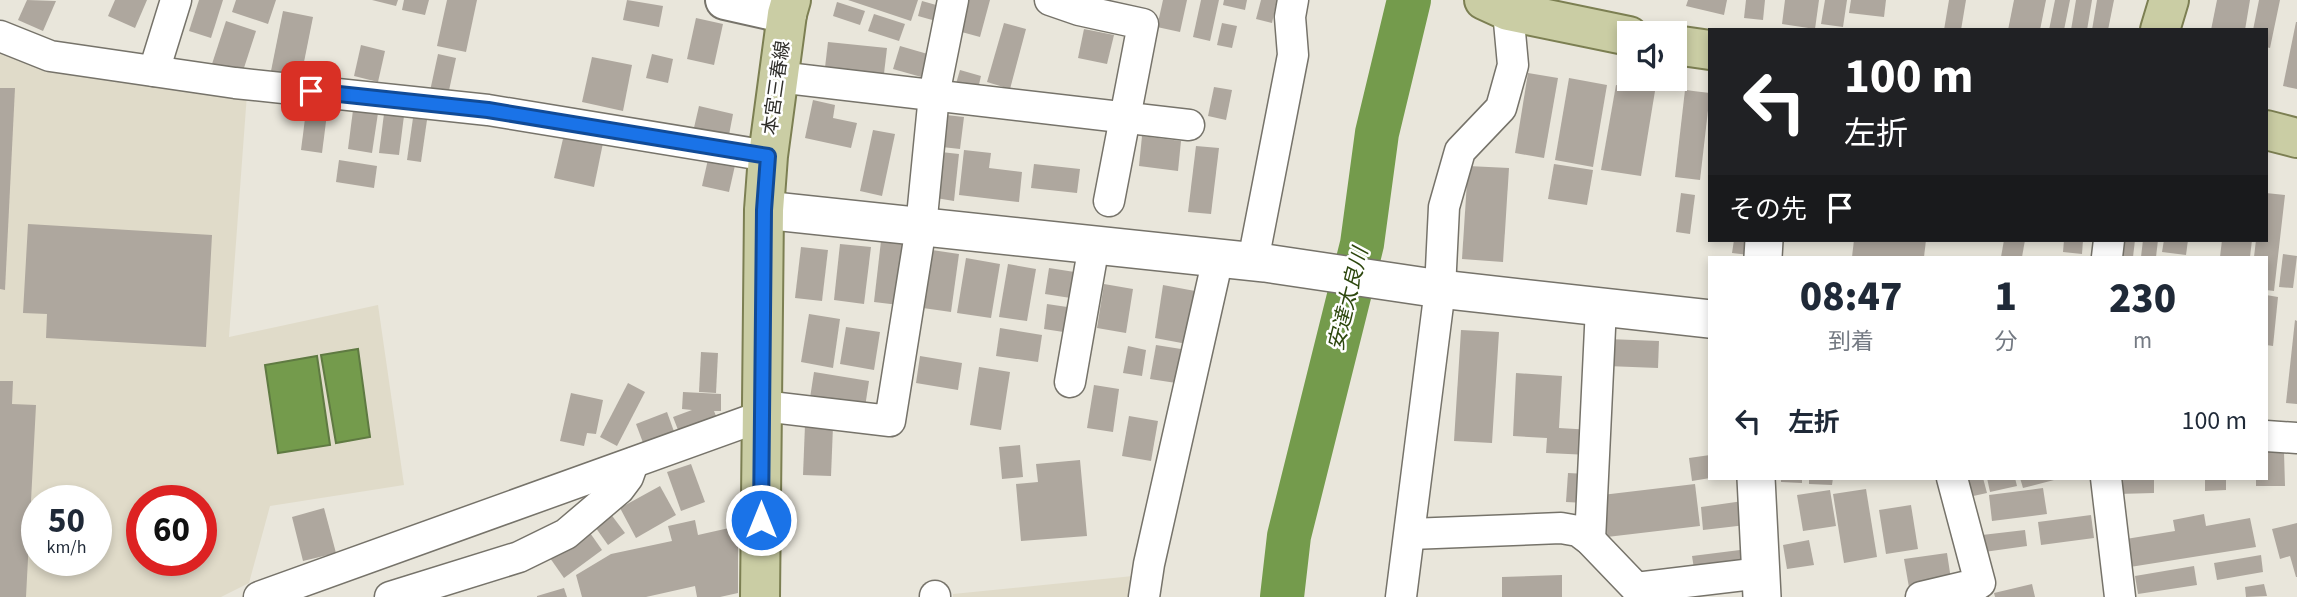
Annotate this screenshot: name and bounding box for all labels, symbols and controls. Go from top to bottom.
map controls [1617,21,1687,91]
button: sound [1617,21,1687,91]
street label: 本宮三春線 [757,39,797,137]
text: 100 m [1844,42,1973,112]
icon: left [1729,56,1820,147]
pin [281,61,341,121]
icon: arrive [292,72,330,110]
text: 左折 [1844,111,1908,157]
icon: arrive [1821,189,1859,227]
text: その先 [1729,191,1807,228]
water label: 安達太良川 [1321,242,1376,354]
text: 08:47 [1800,267,1902,327]
text: 1 [1994,267,2017,327]
text: 230 [2109,269,2176,329]
text: m [2133,324,2152,357]
text: 到着 [1828,325,1874,358]
text: 分 [1994,325,2017,358]
icon: left [1729,402,1767,440]
text: 100 m [2181,402,2247,439]
text: 左折 [1788,404,1840,441]
position arrow [724,483,798,557]
speed limit sign: 60 [126,485,217,576]
text: 50 [48,496,85,546]
text: km/h [47,535,86,560]

